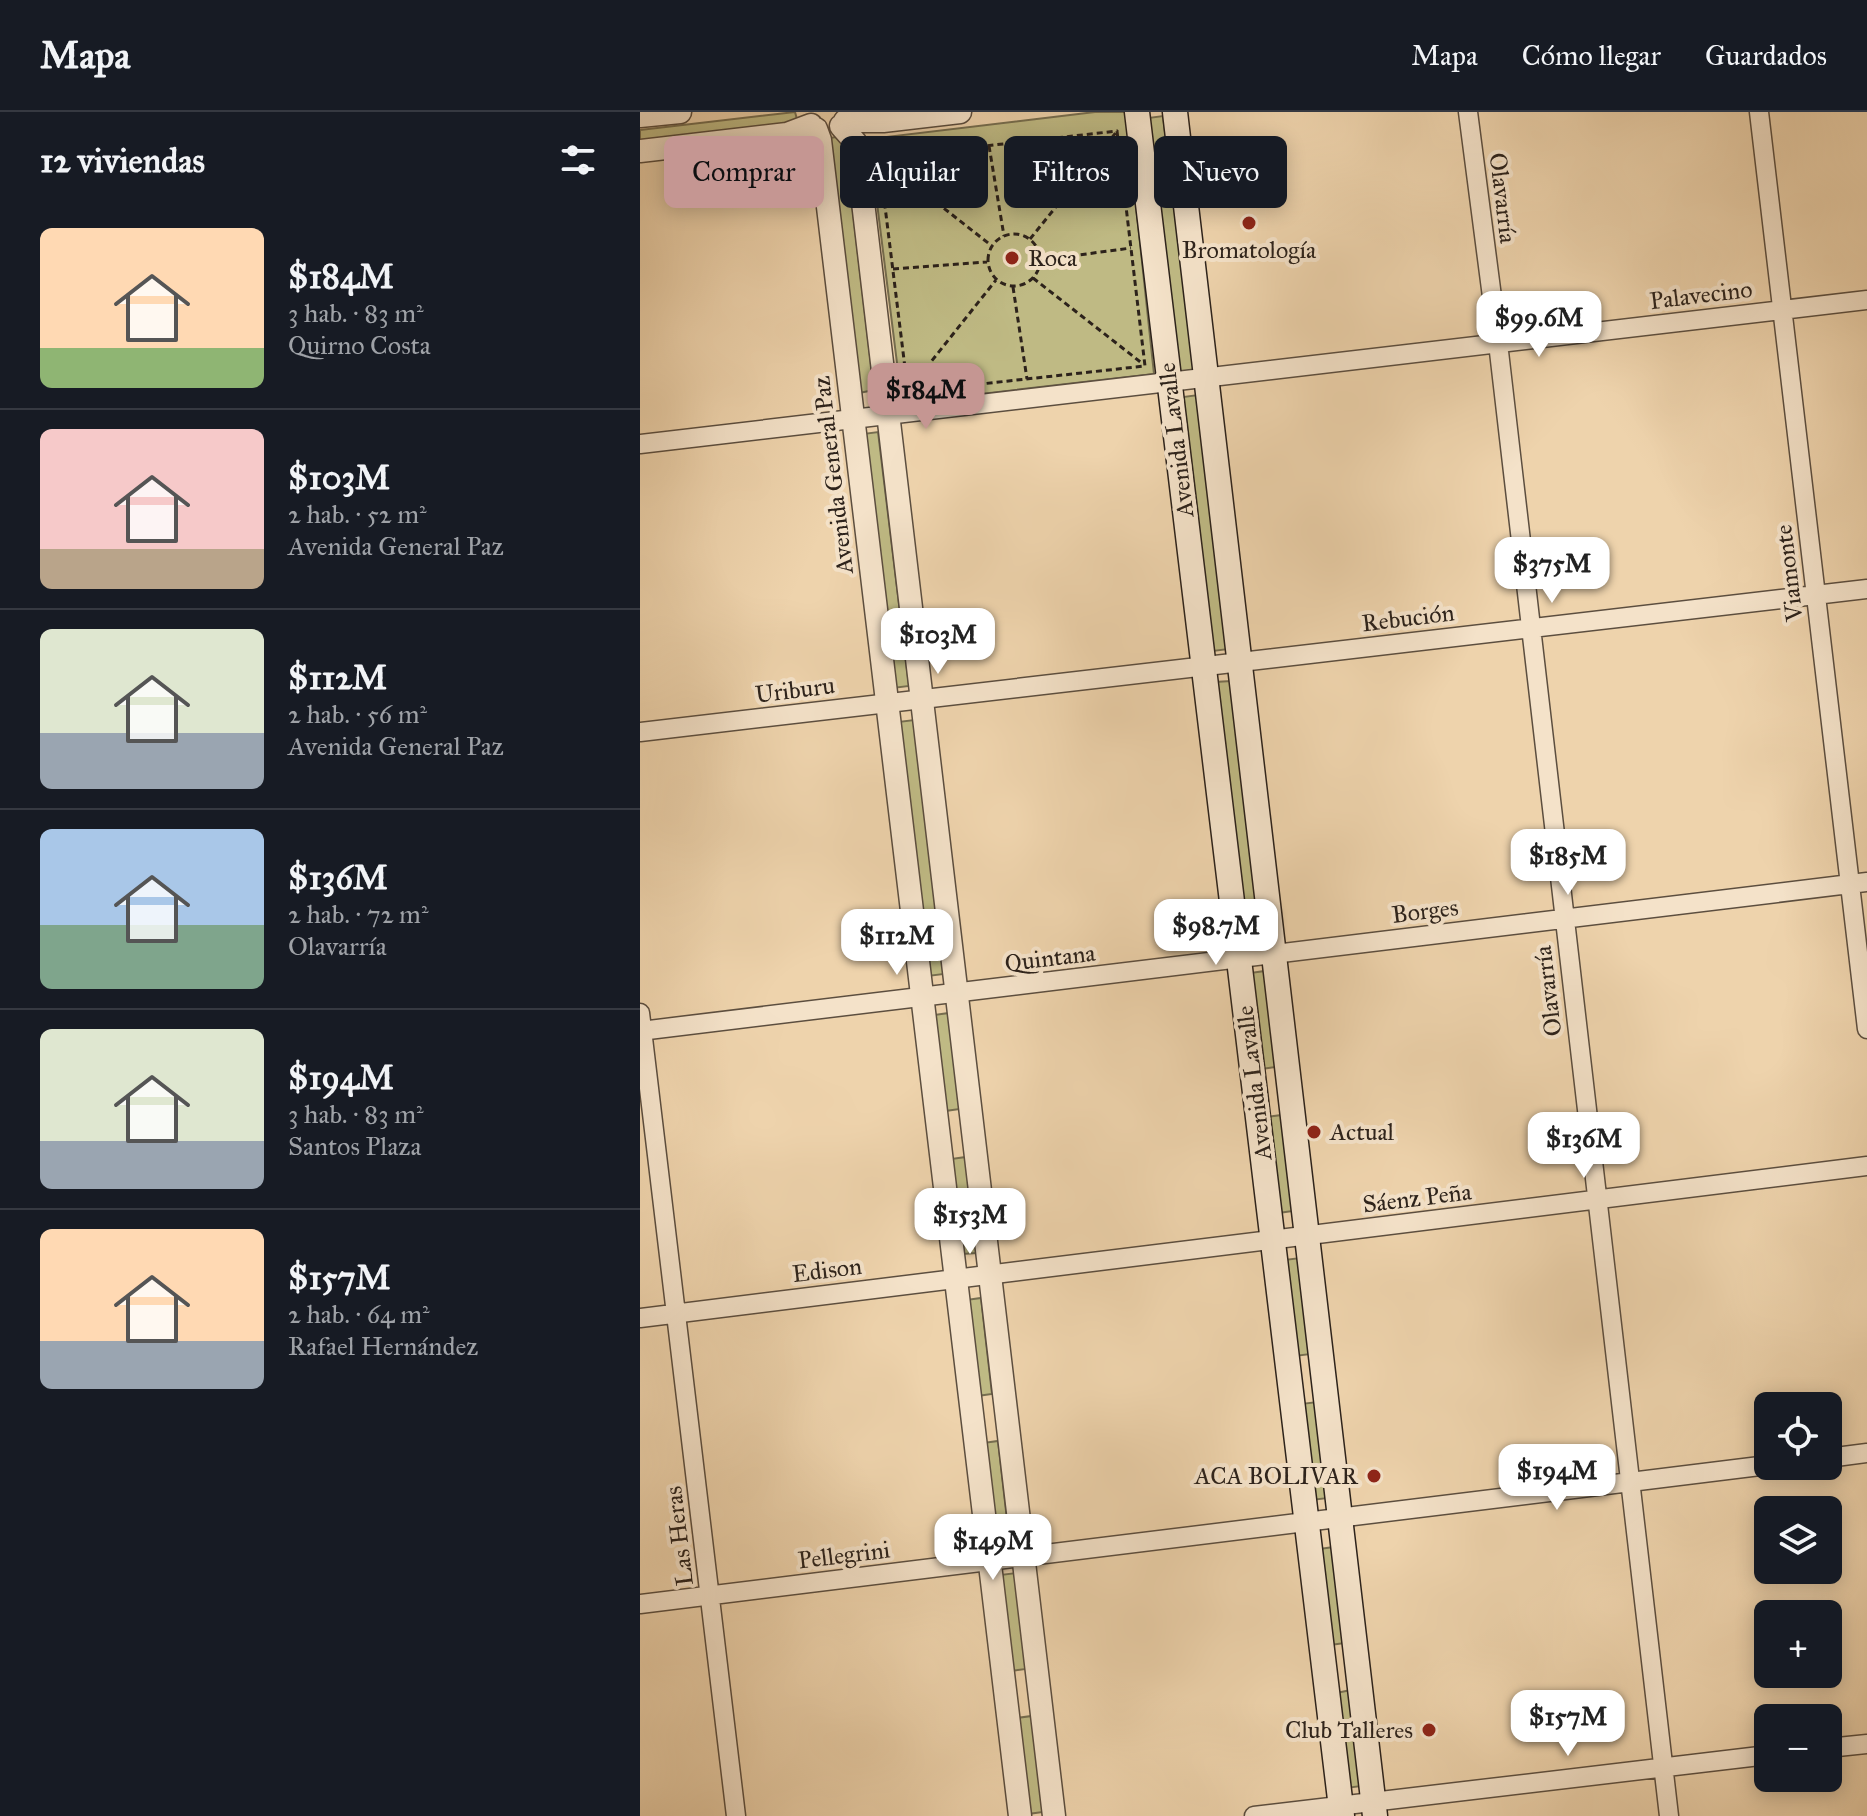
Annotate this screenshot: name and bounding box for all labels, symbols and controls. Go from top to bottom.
text: Mapa [40,32,130,78]
text: Mapa [1411,38,1478,73]
text: Cómo llegar [1522,38,1661,73]
text: Guardados [1705,38,1827,73]
chip: Comprar [664,136,824,208]
chip: Alquilar [840,136,988,208]
chip: Filtros [1004,136,1138,208]
chip: Nuevo [1154,136,1287,208]
icon: filters [556,138,600,182]
text: 12 viviendas [40,140,205,181]
street label: Olavarría [1483,151,1524,246]
marker: Bromatología [1240,214,1258,232]
place label: Bromatología [1182,235,1317,265]
place label: Roca [1028,243,1078,273]
marker: Roca [1003,249,1021,267]
text: $184M [288,256,394,297]
icon: home [104,260,200,356]
street label: Palavecino [1648,274,1754,316]
pin: $99.6M [1474,291,1604,359]
text: 3 hab. · 83 m² [288,297,424,329]
text: $99.6M [1494,301,1584,333]
text: Quirno Costa [288,329,431,361]
street label: Avenida Lavalle [1152,361,1200,520]
pin: $184M [870,363,982,431]
text: $184M [886,373,966,405]
street label: Avenida General Paz [806,374,860,577]
text: $103M [288,457,390,498]
icon: home [104,461,200,557]
text: 2 hab. · 52 m² [288,498,427,530]
street label: Viamonte [1768,523,1810,624]
text: Avenida General Paz [288,530,504,562]
pin: $375M [1496,537,1608,605]
text: $375M [1513,547,1591,579]
street label: Rebución [1360,597,1456,639]
pin: $103M [882,608,994,676]
text: $103M [899,618,977,650]
text: $112M [288,657,387,698]
icon: home [104,661,200,757]
street label: Uriburu [753,670,837,710]
text: 2 hab. · 56 m² [288,698,427,730]
text: Avenida General Paz [288,730,504,762]
pin: $185M [1512,829,1624,897]
text: $185M [1529,839,1607,871]
text: $136M [288,857,388,898]
icon: home [104,861,200,957]
street label: Borges [1390,892,1460,930]
text: 2 hab. · 72 m² [288,898,428,930]
pin: $98.7M [1151,899,1281,967]
pin: $112M [841,909,953,977]
text: $98.7M [1172,909,1260,941]
text: $112M [859,919,935,951]
text: Olavarría [288,930,387,962]
street label: Quintana [1003,937,1098,978]
street label: Olavarría [1527,943,1568,1038]
street label: Avenida Lavalle [1230,1004,1278,1163]
text: $194M [288,1057,394,1098]
icon: home [104,1061,200,1157]
text: 3 hab. · 83 m² [288,1098,424,1130]
pin: $136M [1528,1112,1640,1180]
place label: Actual [1329,1117,1395,1147]
text: $136M [1546,1122,1622,1154]
marker: Actual [1305,1123,1323,1141]
text: Santos Plaza [288,1130,421,1162]
street label: Sáenz Peña [1361,1176,1474,1220]
pin: $153M [914,1188,1026,1256]
text: $153M [933,1198,1007,1230]
street label: Edison [791,1251,864,1289]
text: $157M [288,1257,391,1298]
icon: home [104,1261,200,1357]
text: 2 hab. · 64 m² [288,1298,430,1330]
text: Rafael Hernández [288,1330,478,1362]
map controls [1754,1392,1842,1792]
button: locate [1754,1392,1842,1480]
pin: $194M [1501,1444,1613,1512]
text: $194M [1517,1454,1597,1486]
place label: ACA BOLIVAR [1194,1461,1359,1491]
marker: ACA BOLIVAR [1365,1467,1383,1485]
street label: Las Heras [658,1484,700,1588]
button: layers [1754,1496,1842,1584]
pin: $149M [937,1514,1049,1582]
text: $149M [952,1524,1034,1556]
street label: Pellegrini [796,1534,892,1576]
button: + [1754,1600,1842,1688]
pin: $157M [1512,1690,1624,1758]
text: $157M [1529,1700,1607,1732]
button: − [1754,1704,1842,1792]
place label: Club Talleres [1285,1715,1413,1745]
marker: Club Talleres [1420,1721,1438,1739]

